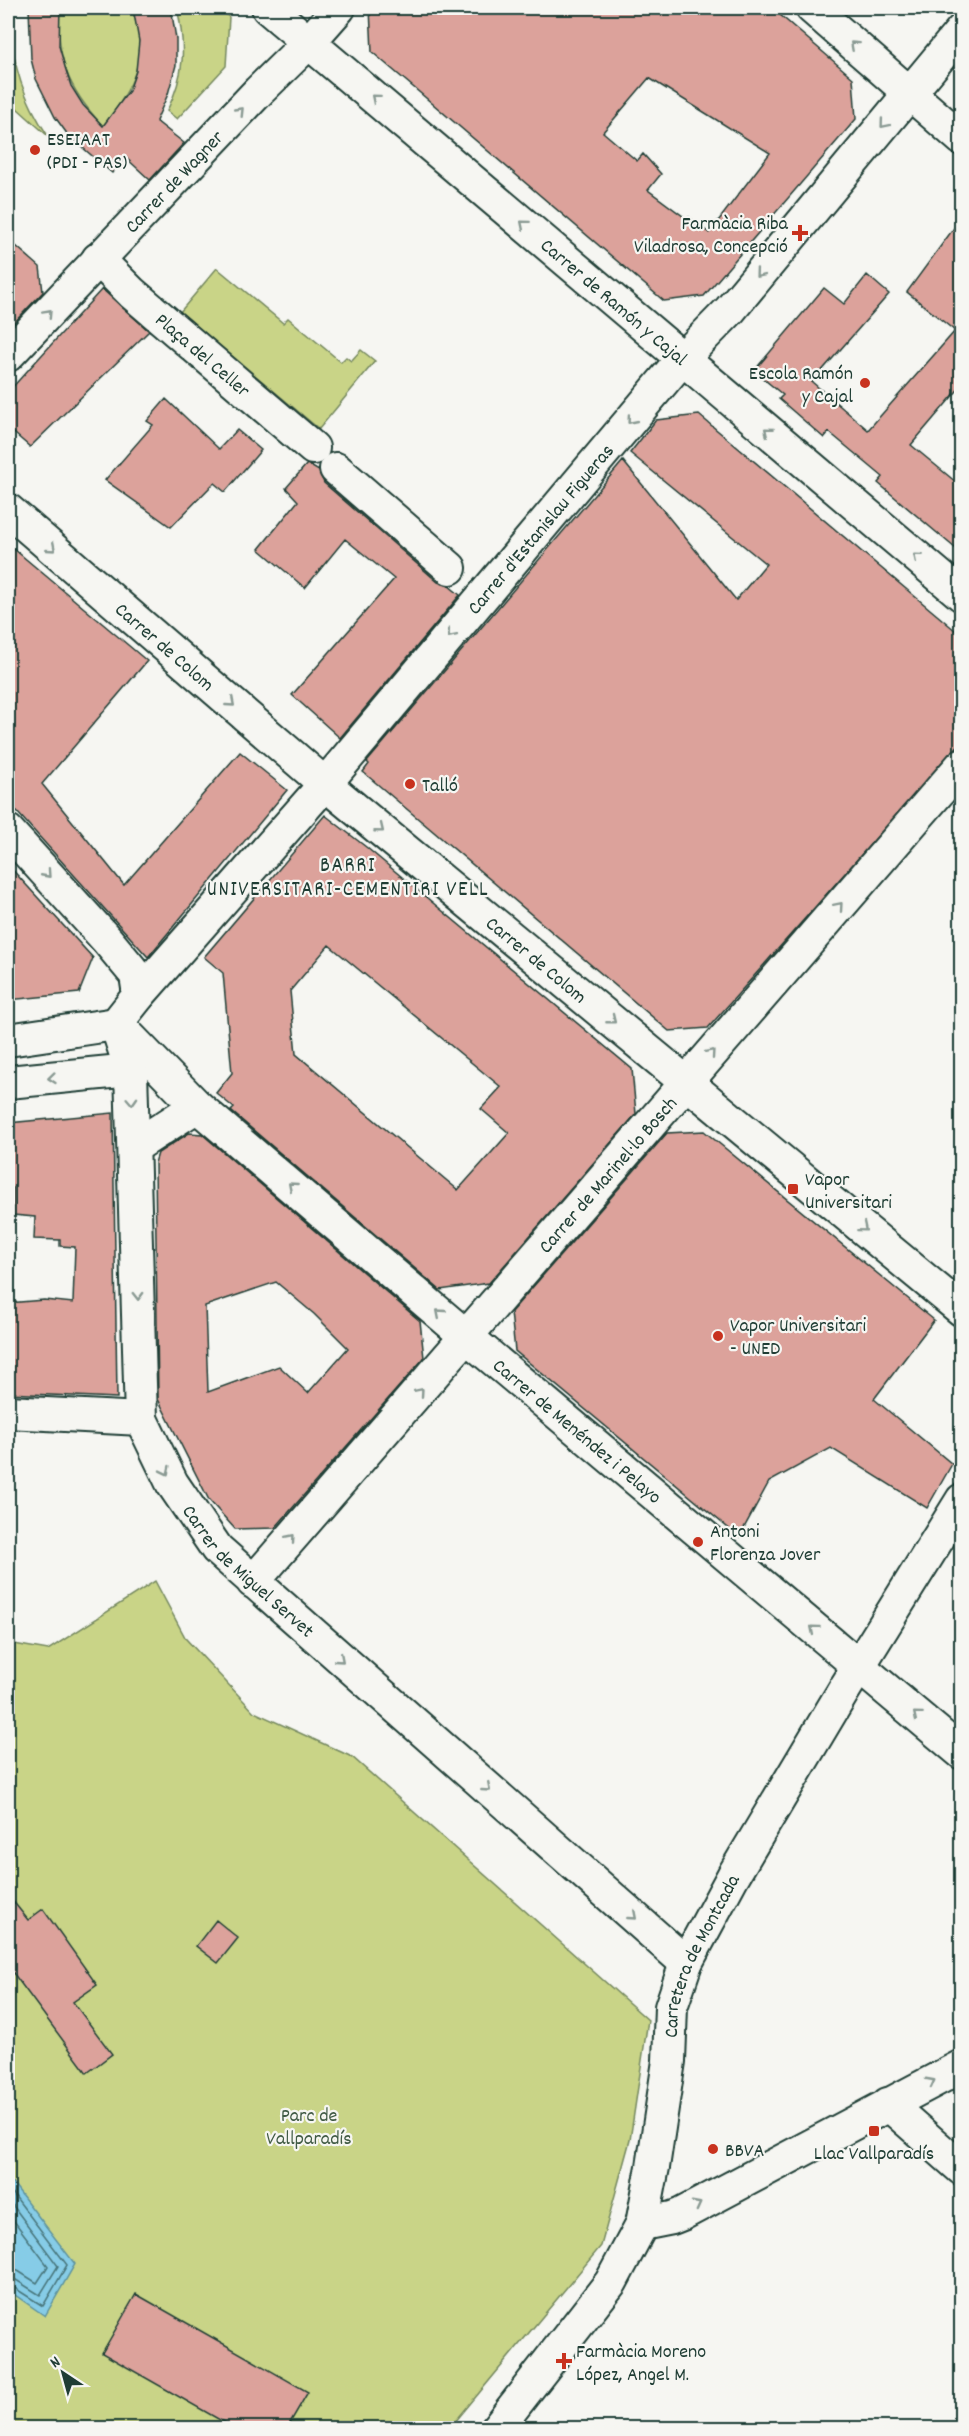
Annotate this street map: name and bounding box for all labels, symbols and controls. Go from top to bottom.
one-way arrow [850,41,861,52]
one-way arrow [371,94,382,105]
one-way arrow [233,107,244,117]
one-way arrow [880,117,891,128]
street label: Carrer de Wagner [120,125,232,241]
place label: ESEIAAT (PDI - PAS) [47,127,127,178]
marker: ESEIAAT (PDI - PAS) [28,143,42,157]
place label: Farmàcia Riba Viladrosa, Concepció [634,211,789,262]
one-way arrow [520,220,531,231]
marker: Farmàcia Riba Viladrosa, Concepció [793,226,807,240]
street label: Carrer de Ramón y Cajal [533,233,692,374]
one-way arrow [756,267,767,278]
street label: Plaça del Celler [148,308,255,406]
one-way arrow [40,309,51,320]
place label: Escola Ramón y Cajal [749,361,853,412]
marker: Escola Ramón y Cajal [858,376,872,390]
one-way arrow [627,413,638,424]
one-way arrow [764,427,775,438]
street label: Carrer d'Estanislau Figueras [462,439,622,622]
one-way arrow [45,541,56,552]
one-way arrow [913,554,924,565]
street label: Carrer de Colom [107,597,219,699]
one-way arrow [448,627,459,638]
one-way arrow [224,696,235,707]
place label: Talló [422,773,458,801]
marker: Talló [403,777,417,791]
one-way arrow [373,822,384,833]
district label: BARRI UNIVERSITARI-CEMENTIRI VELL [207,852,489,906]
one-way arrow [40,867,51,878]
one-way arrow [832,902,843,913]
street label: Carrer de Colom [478,911,592,1012]
one-way arrow [605,1012,616,1023]
one-way arrow [704,1049,715,1060]
one-way arrow [47,1071,56,1083]
street label: Carrer de Marinel·lo Bosch [533,1092,685,1261]
one-way arrow [126,1096,139,1105]
place label: Vapor Universitari [805,1167,892,1218]
marker: Vapor Universitari [786,1182,800,1196]
one-way arrow [288,1183,299,1194]
one-way arrow [856,1221,867,1232]
one-way arrow [132,1291,144,1300]
one-way arrow [436,1309,447,1320]
place label: Vapor Universitari - UNED [730,1313,866,1364]
marker: Vapor Universitari - UNED [711,1329,725,1343]
street label: Carrer de Menéndez i Pelayo [485,1353,667,1512]
one-way arrow [413,1388,424,1398]
one-way arrow [159,1465,171,1476]
street label: Carrer de Miguel Servet [174,1500,319,1646]
place label: Antoni Florenza Jover [710,1519,821,1570]
one-way arrow [284,1534,295,1545]
marker: Antoni Florenza Jover [691,1535,705,1549]
one-way arrow [810,1625,821,1636]
one-way arrow [333,1652,344,1663]
one-way arrow [913,1712,924,1723]
one-way arrow [480,1781,490,1792]
street label: Carretera de Montcada [659,1870,749,2038]
one-way arrow [626,1909,637,1920]
one-way arrow [924,2078,935,2089]
park label: Parc de Vallparadís [266,2103,352,2154]
marker: Llac Vallparadís [867,2124,881,2138]
place label: BBVA [725,2138,765,2166]
place label: Llac Vallparadís [814,2141,934,2169]
marker: BBVA [706,2142,720,2156]
one-way arrow [691,2201,702,2212]
place label: Farmàcia Moreno López, Angel M. [576,2339,706,2390]
north arrow [33,2343,93,2403]
text: N [46,2351,66,2375]
marker: Farmàcia Moreno López, Angel M. [557,2354,571,2368]

